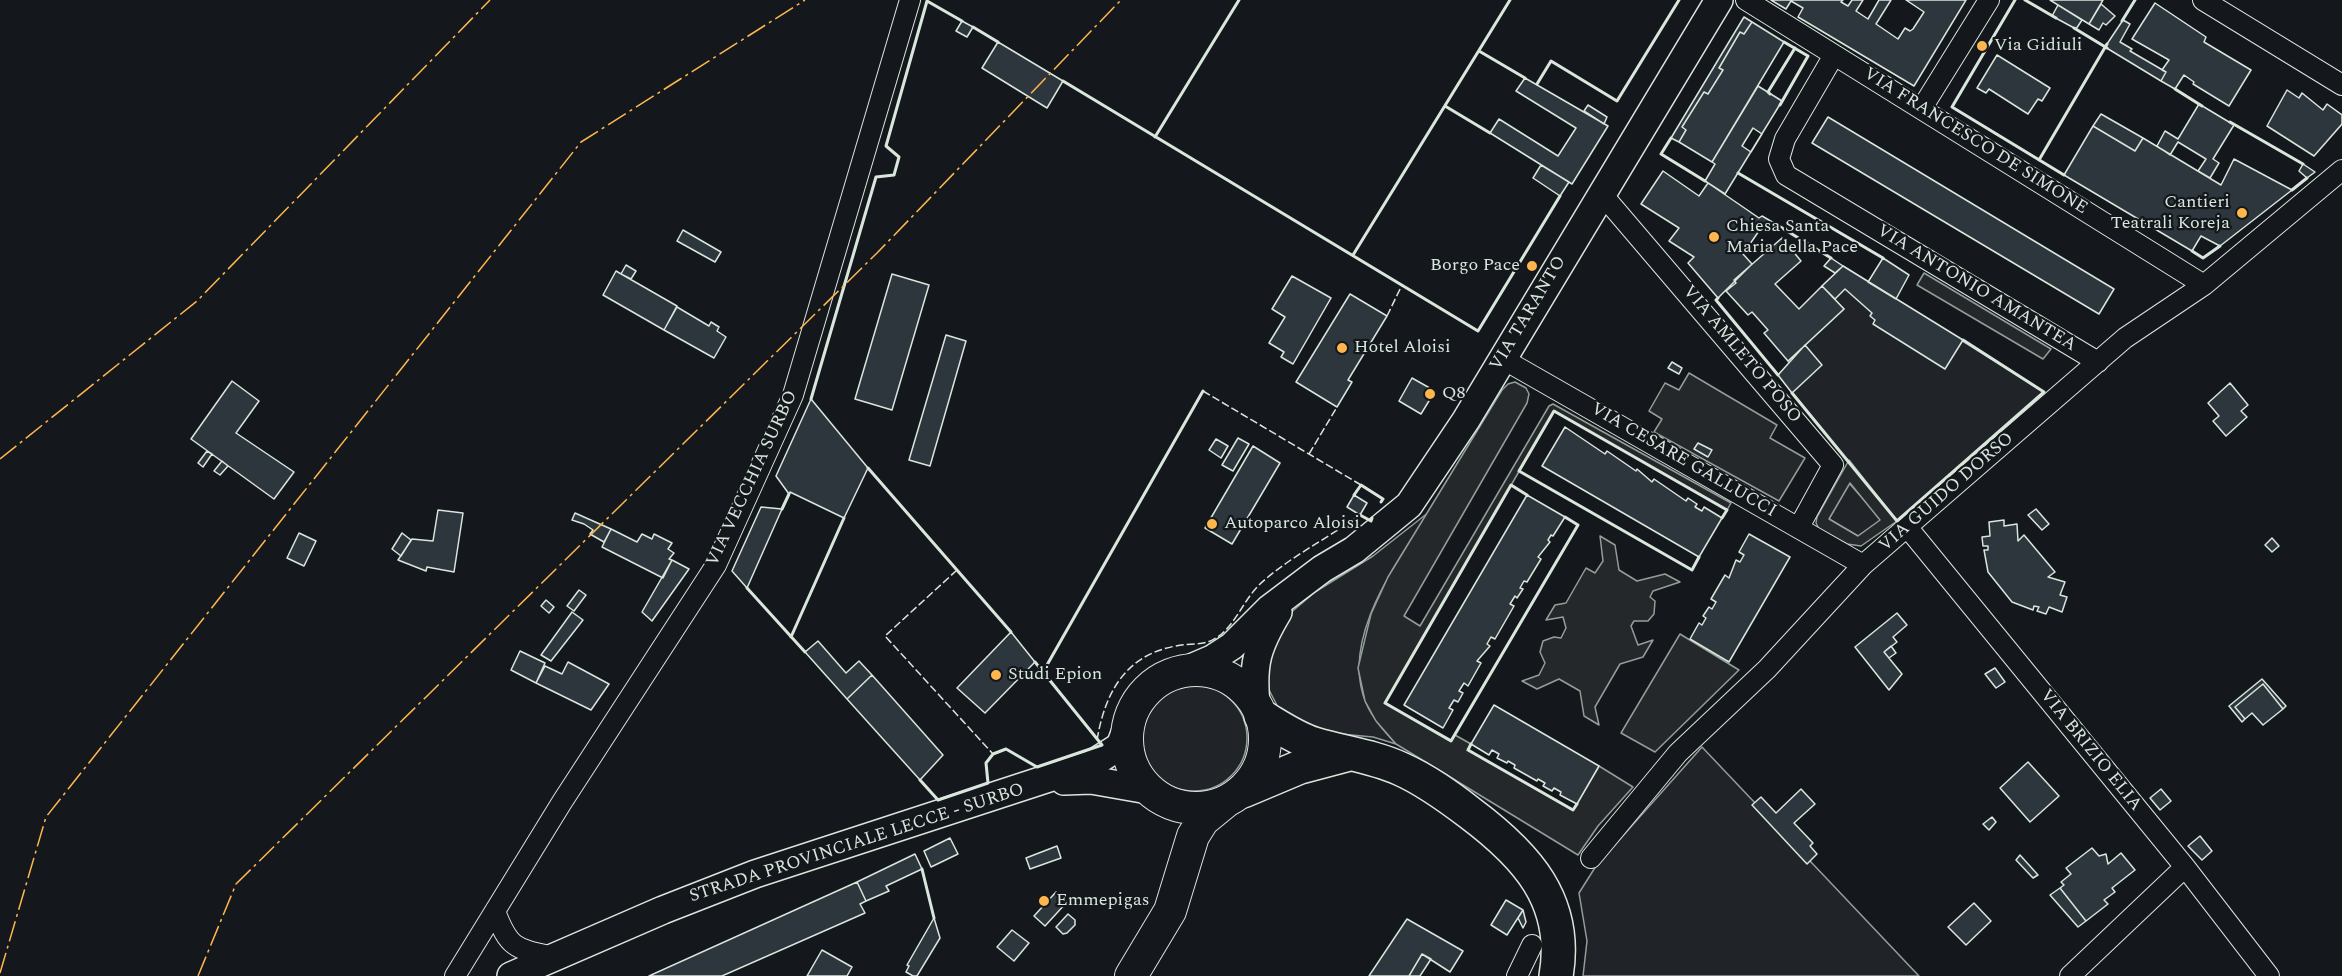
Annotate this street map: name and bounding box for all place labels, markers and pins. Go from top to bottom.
place label: Via Gidiuli [1994,35,2082,57]
marker: Via Gidiuli [1975,39,1989,53]
place label: Cantieri Teatrali Koreja [2111,192,2230,234]
marker: Cantieri Teatrali Koreja [2235,206,2249,220]
place label: Chiesa Santa Maria della Pace [1726,216,1858,258]
marker: Chiesa Santa Maria della Pace [1707,230,1721,244]
place label: Borgo Pace [1430,255,1520,277]
marker: Borgo Pace [1525,259,1539,273]
place label: Hotel Aloisi [1354,337,1451,359]
marker: Hotel Aloisi [1335,341,1349,355]
place label: Q8 [1442,383,1466,405]
marker: Q8 [1423,387,1437,401]
place label: Autoparco Aloisi [1224,513,1360,535]
marker: Autoparco Aloisi [1205,517,1219,531]
place label: Studi Epion [1008,664,1102,686]
marker: Studi Epion [989,668,1003,682]
place label: Emmepigas [1056,890,1149,912]
marker: Emmepigas [1037,894,1051,908]

